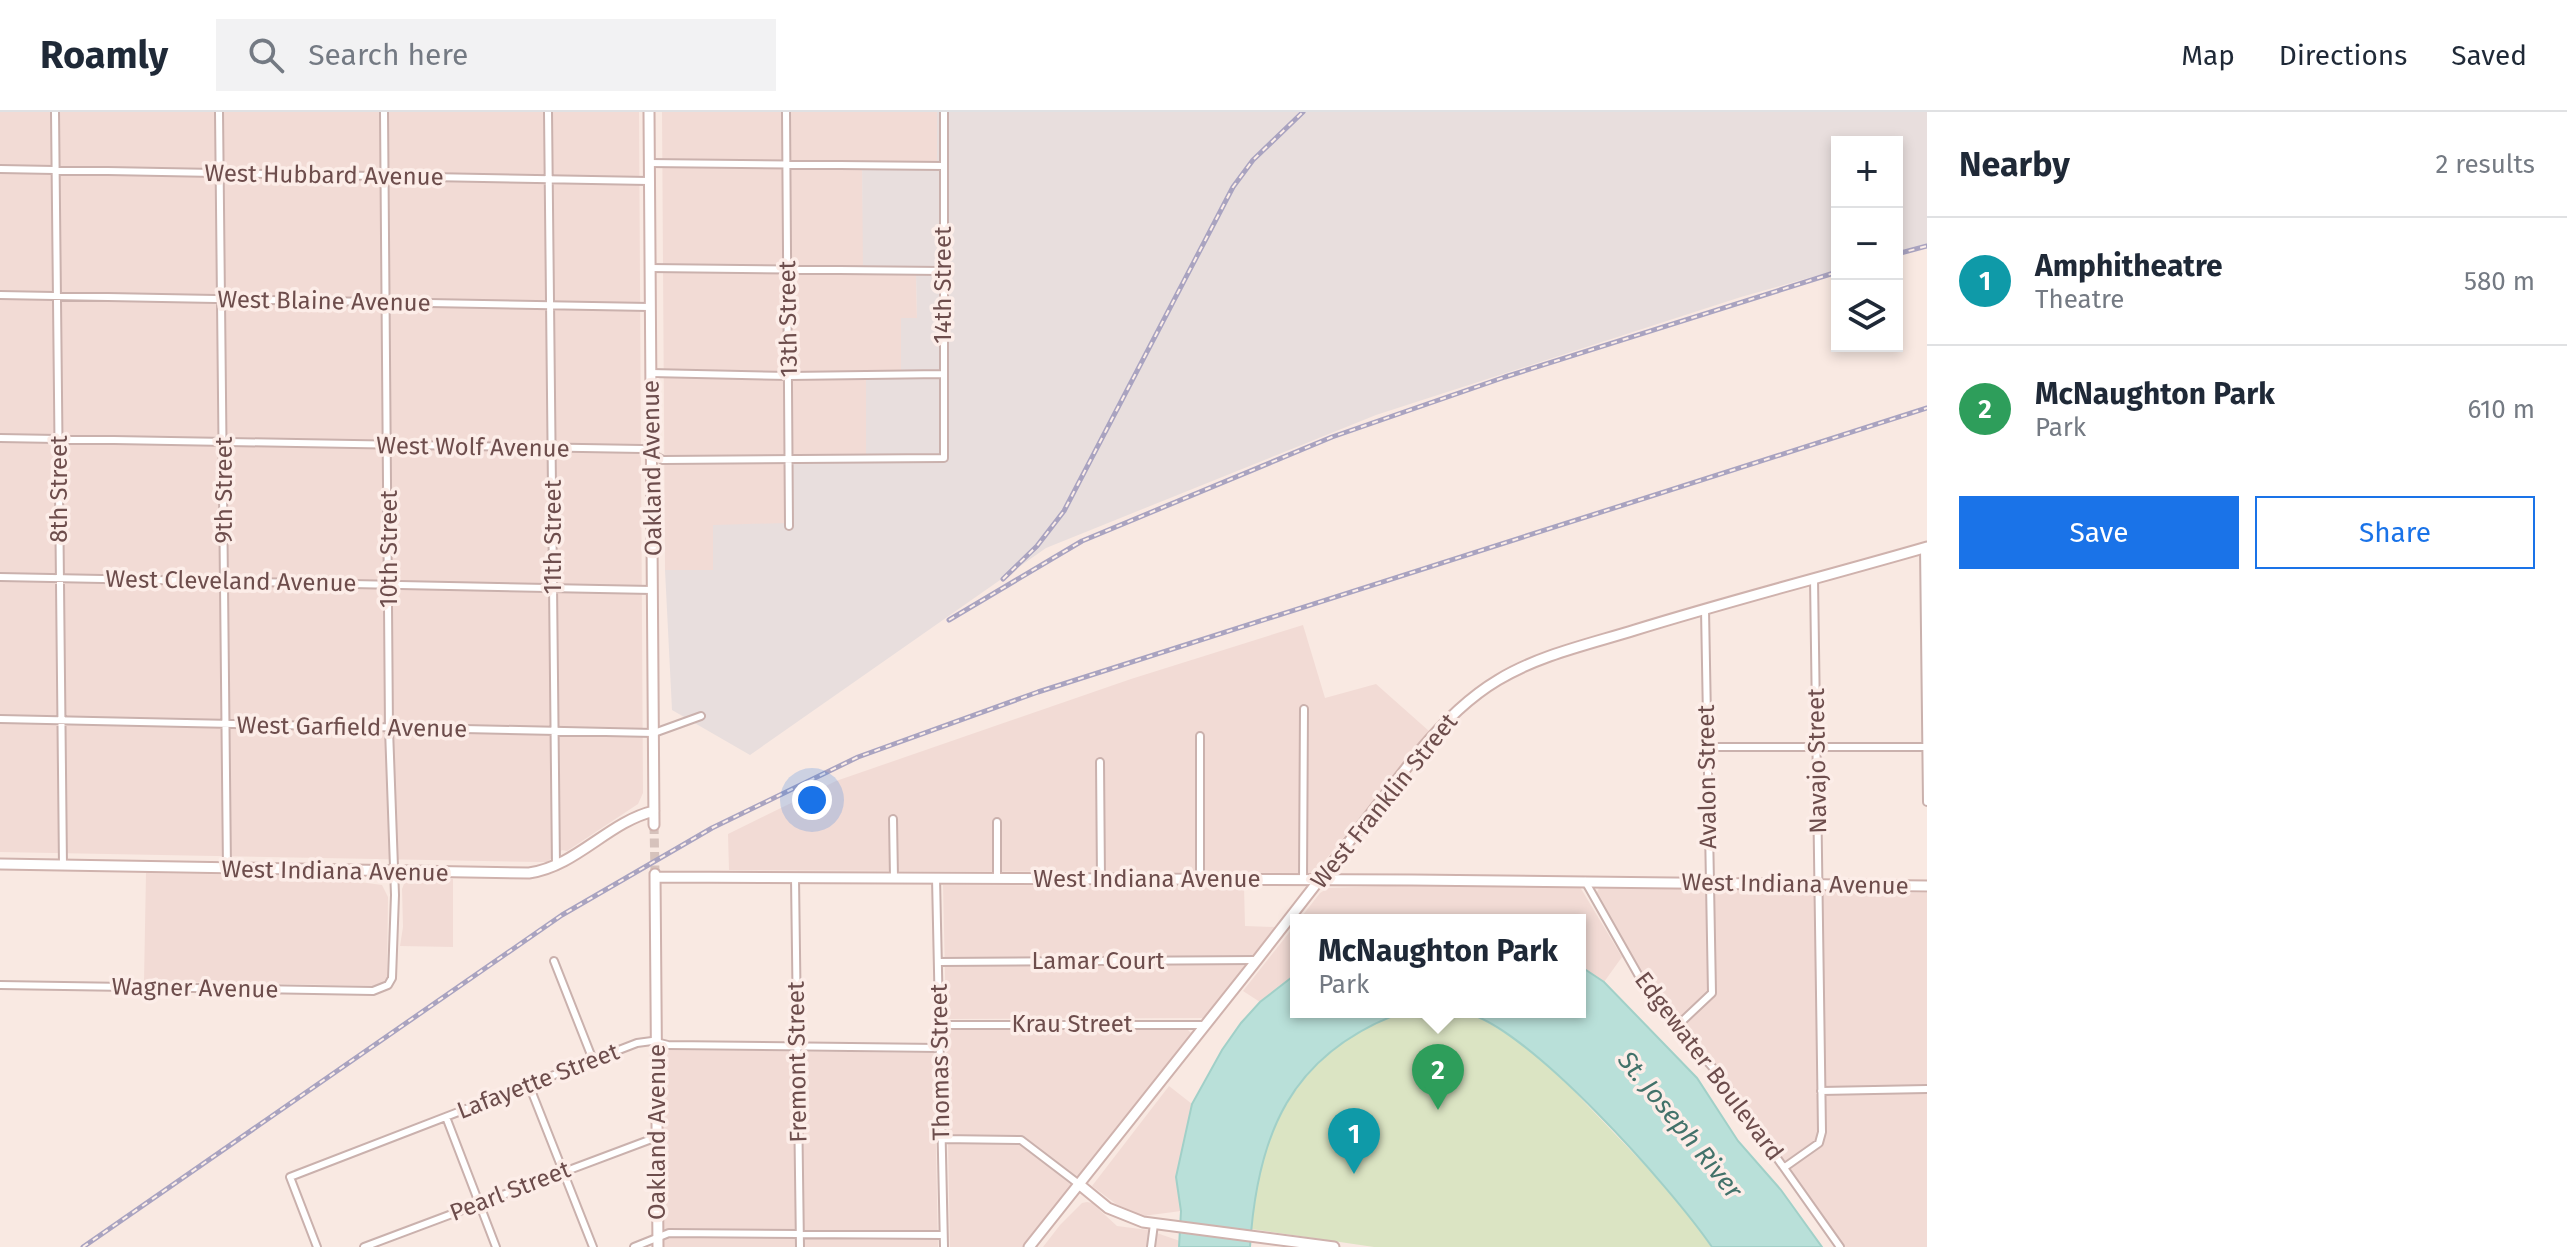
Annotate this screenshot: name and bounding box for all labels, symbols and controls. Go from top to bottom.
search box [216,19,776,91]
text: Roamly [40,32,168,78]
icon: search [244,33,288,77]
text: Search here [308,37,468,73]
text: Map [2181,39,2235,72]
text: Directions [2279,39,2407,72]
text: Saved [2451,39,2527,72]
map controls [1831,136,1903,352]
button: + [1831,136,1903,208]
text: Nearby [1959,144,2070,185]
text: 2 results [2435,149,2535,180]
street label: West Hubbard Avenue [204,159,444,191]
button: − [1831,208,1903,280]
street label: 14th Street [929,226,957,344]
text: Amphitheatre [2035,248,2223,284]
street label: 13th Street [773,260,803,378]
text: 1 [1979,266,1991,297]
text: 580 m [2464,266,2535,297]
button: layers [1831,280,1903,352]
text: Theatre [2035,284,2125,315]
street label: West Blaine Avenue [217,285,431,317]
text: McNaughton Park [2035,376,2275,412]
street label: Oakland Avenue [636,380,668,556]
text: 2 [1978,394,1992,425]
text: 610 m [2467,394,2535,425]
text: Park [2035,412,2086,443]
street label: West Wolf Avenue [376,431,570,463]
street label: 8th Street [45,435,73,543]
street label: 9th Street [210,436,238,543]
street label: 11th Street [539,479,567,594]
street label: 10th Street [375,490,403,608]
button: Save [1959,496,2239,569]
button: Share [2255,496,2535,569]
street label: West Cleveland Avenue [105,565,357,597]
street label: Navajo Street [1802,688,1832,834]
street label: Avalon Street [1692,704,1722,849]
street label: West Franklin Street [1305,708,1463,894]
street label: West Garfield Avenue [237,711,467,743]
your location [792,780,832,820]
street label: West Indiana Avenue [221,855,449,887]
street label: West Indiana Avenue [1033,865,1261,893]
street label: West Indiana Avenue [1681,868,1909,900]
popup [1290,914,1586,1018]
text: McNaughton Park [1318,933,1558,969]
street label: Lamar Court [1032,947,1165,975]
street label: Edgewater Boulevard [1629,966,1789,1166]
text: Park [1318,969,1369,1000]
street label: Wagner Avenue [111,973,279,1003]
street label: Fremont Street [782,981,812,1143]
street label: Thomas Street [925,983,955,1141]
street label: Krau Street [1011,1010,1133,1038]
street label: Lafayette Street [453,1037,623,1125]
street label: Oakland Avenue [643,1044,671,1220]
pin: 2 [1412,1044,1464,1110]
water label: St. Joseph River [1611,1044,1749,1206]
pin: 1 [1328,1108,1380,1174]
street label: Pearl Street [446,1155,575,1227]

